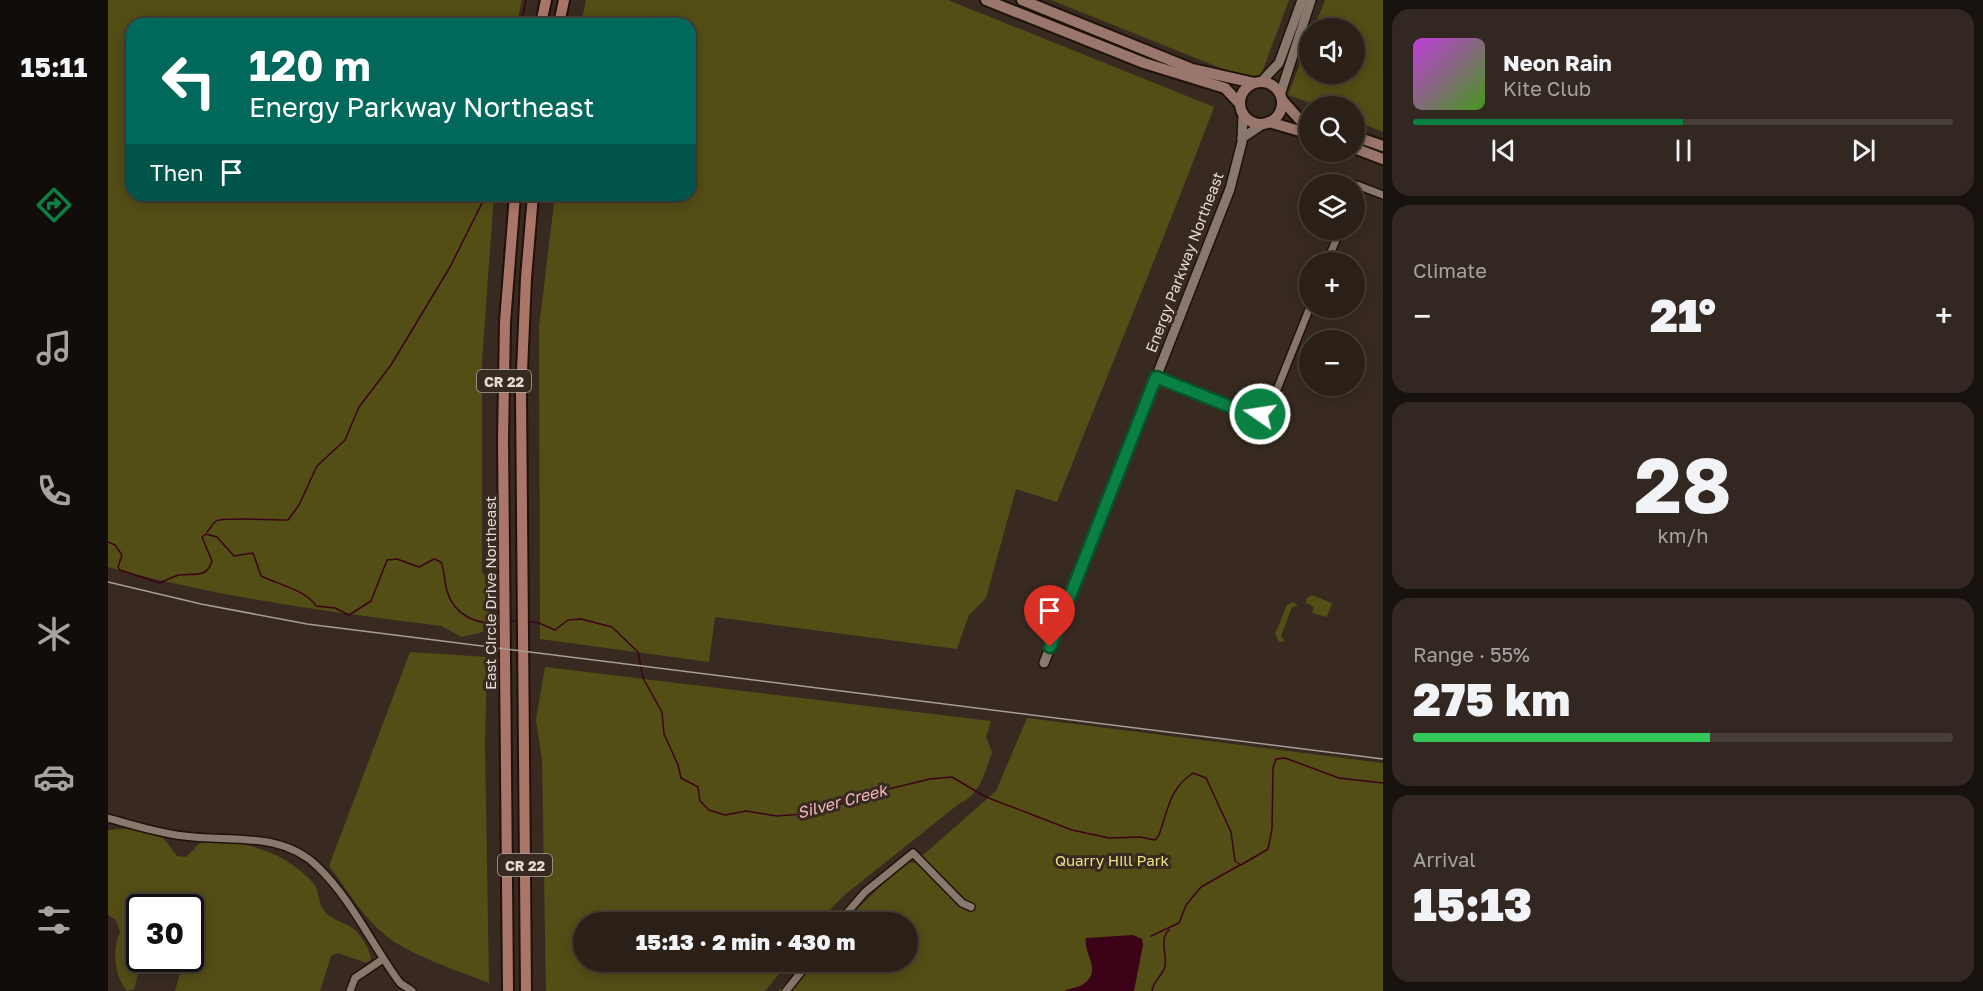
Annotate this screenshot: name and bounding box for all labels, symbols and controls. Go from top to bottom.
map controls [1299,18,1365,396]
button: sound [1299,18,1365,84]
text: 120 m [249,40,371,90]
icon: left [150,42,228,120]
text: Neon Rain [1503,49,1612,76]
text: 15:11 [21,51,87,83]
text: Kite Club [1503,76,1591,100]
text: Energy Parkway Northeast [249,91,594,123]
button: search [1299,96,1365,162]
icon: previous [1487,134,1520,167]
icon: pause [1667,134,1700,167]
icon: next [1847,134,1880,167]
icon: arrive [215,156,248,189]
text: Then [150,159,203,186]
street label: Energy Parkway Northeast [1141,169,1227,355]
button: layers [1299,174,1365,240]
icon: directions [33,184,75,226]
button: + [1299,252,1365,318]
text: Climate [1413,258,1487,282]
text: 21° [1650,288,1716,342]
text: − [1413,296,1431,335]
text: + [1935,296,1953,335]
icon: music [33,327,75,369]
button: − [1299,330,1365,396]
road number: CR 22 [477,370,531,392]
position arrow [1228,382,1292,446]
text: 28 [1634,437,1732,530]
icon: phone [33,470,75,512]
street label: East Circle Drive Northeast [481,496,499,690]
text: km/h [1658,523,1708,547]
pin [1024,585,1075,647]
icon: arrive [1033,594,1066,627]
icon: climate [33,613,75,655]
text: Range · 55% [1413,642,1530,666]
text: 275 km [1413,672,1570,726]
icon: car [33,756,75,798]
water label: Silver Creek [795,779,891,823]
text: Arrival [1413,847,1476,871]
park label: Quarry Hill Park [1055,851,1170,869]
road number: CR 22 [498,854,552,876]
text: 15:13 [1413,877,1532,931]
speed limit sign: 30 [126,894,204,972]
icon: filters [33,899,75,941]
text: 15:13 · 2 min · 430 m [636,928,855,955]

